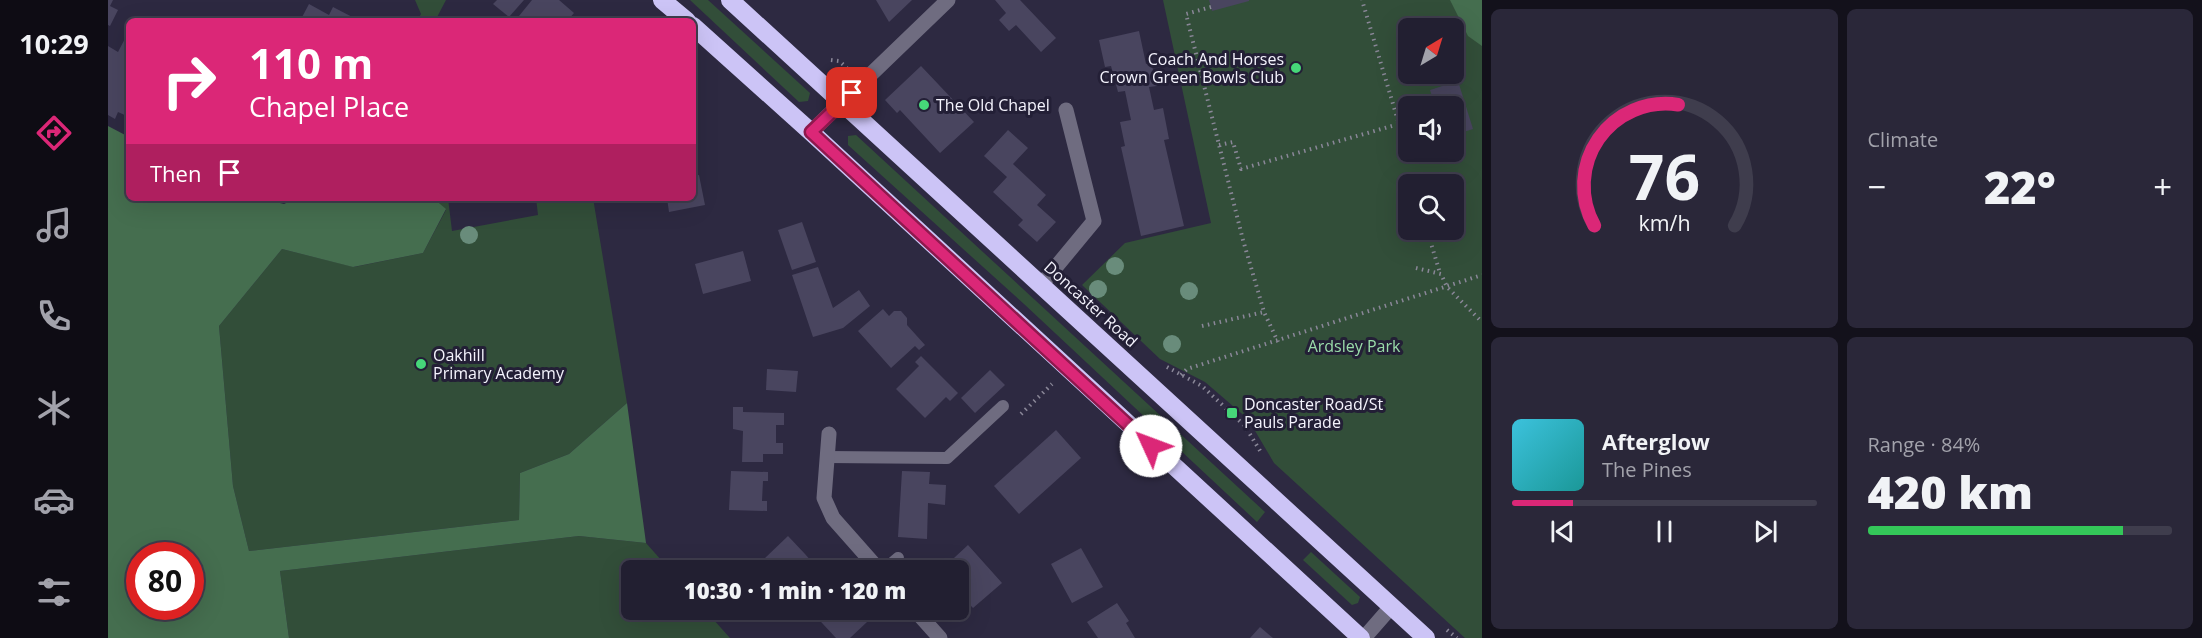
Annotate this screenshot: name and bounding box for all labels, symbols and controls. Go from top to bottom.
north arrow [1398,18,1464,84]
map controls [1398,18,1464,240]
text: 10:29 [19,25,89,62]
text: 110 m [249,34,373,91]
icon: right [150,42,228,120]
place label: Coach And Horses Crown Green Bowls Club [1099,48,1284,88]
marker: Coach And Horses Crown Green Bowls Club [1289,61,1303,75]
pin [826,67,877,118]
icon: arrive [835,76,868,109]
text: Chapel Place [249,88,409,125]
place label: The Old Chapel [936,94,1050,116]
button: sound [1398,96,1464,162]
marker: The Old Chapel [917,98,931,112]
icon: directions [33,112,75,154]
text: Climate [1868,126,1938,153]
text: 76 [1629,133,1700,218]
icon: arrive [213,156,246,189]
text: 22° [1984,156,2056,217]
text: Then [150,158,201,188]
text: − [1868,164,1886,209]
text: + [2153,164,2172,209]
button: search [1398,174,1464,240]
icon: music [33,204,75,246]
text: km/h [1638,208,1690,237]
street label: Doncaster Road [1039,256,1143,352]
icon: phone [33,295,75,337]
park label: Ardsley Park [1308,335,1401,357]
place label: Oakhill Primary Academy [433,344,565,384]
marker: Oakhill Primary Academy [414,357,428,371]
icon: climate [33,387,75,429]
place label: Doncaster Road/St Pauls Parade [1244,393,1383,433]
marker: Doncaster Road/St Pauls Parade [1225,406,1239,420]
position arrow [1119,414,1183,478]
text: Afterglow [1602,426,1710,456]
text: Range · 84% [1868,431,1980,458]
text: The Pines [1602,456,1692,483]
text: 420 km [1868,461,2033,522]
icon: car [33,479,75,521]
icon: previous [1546,515,1579,548]
icon: pause [1648,515,1681,548]
icon: next [1749,515,1782,548]
speed limit sign: 80 [126,542,204,620]
icon: filters [33,571,75,613]
text: 10:30 · 1 min · 120 m [684,575,906,605]

